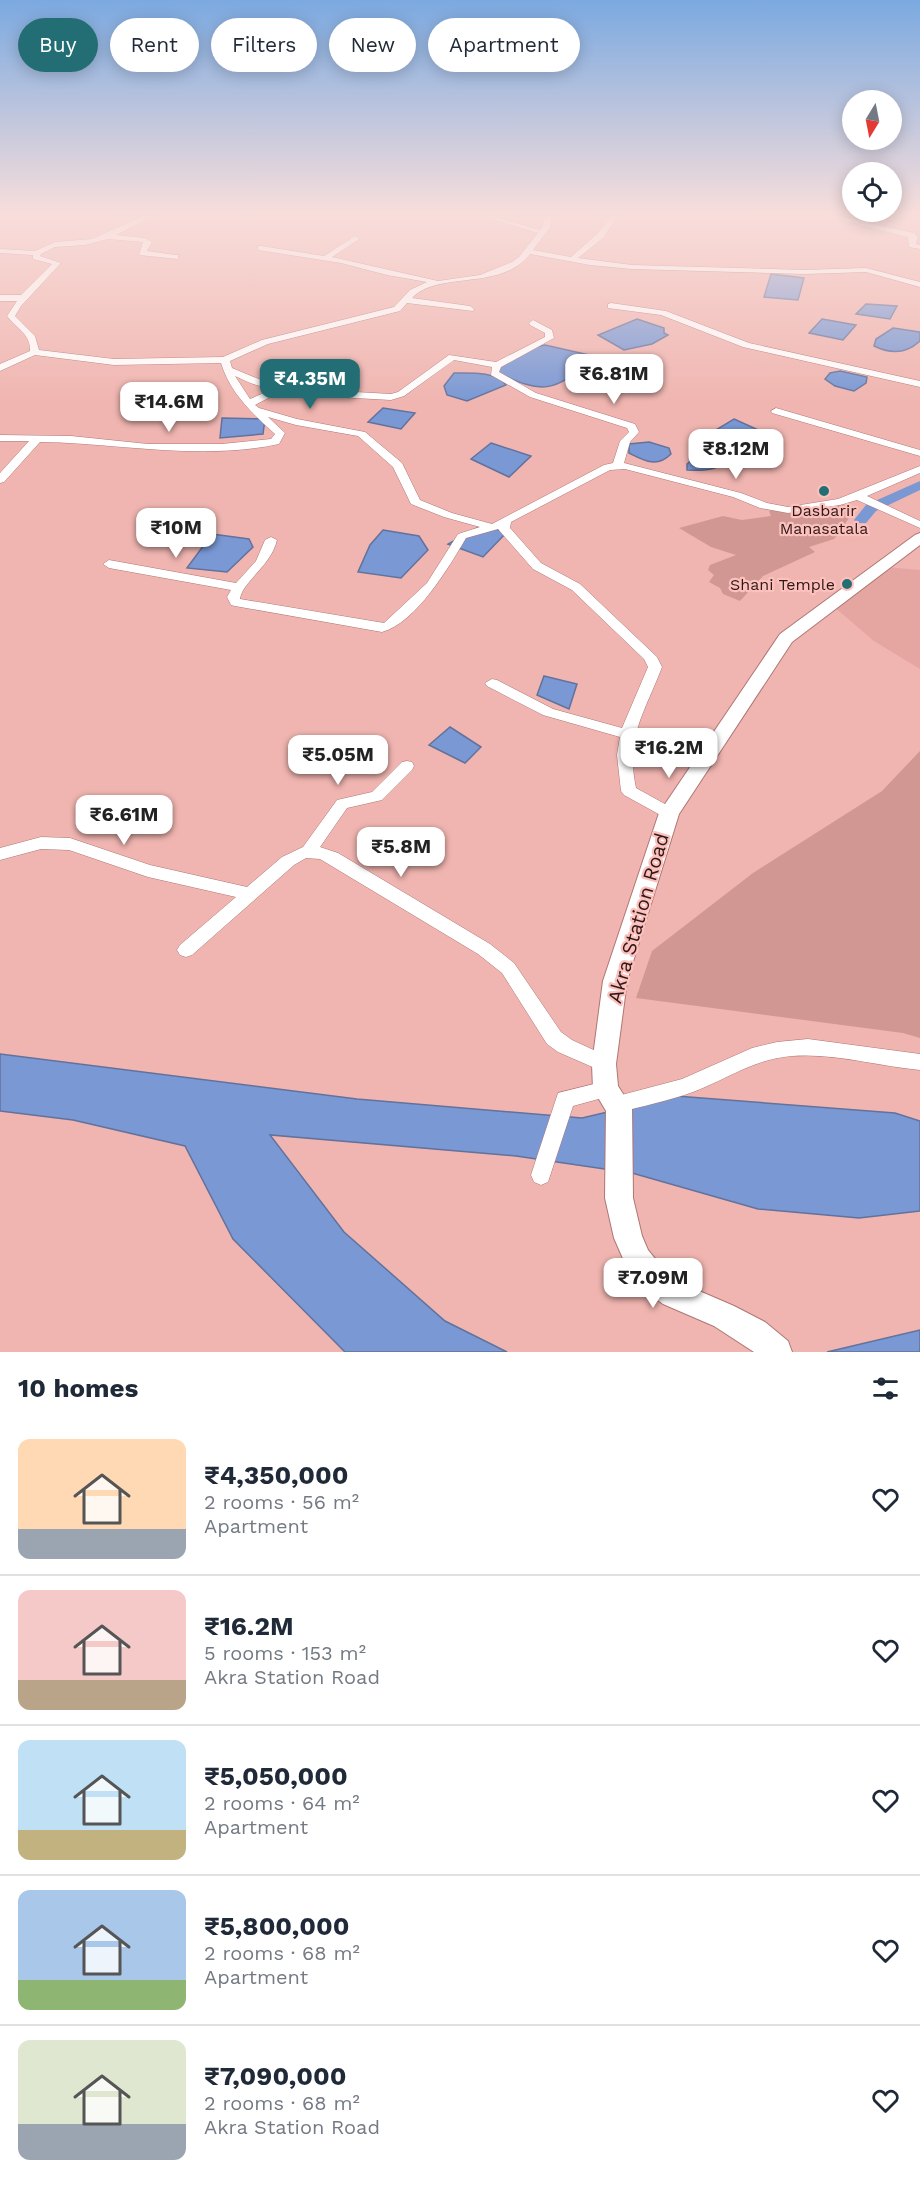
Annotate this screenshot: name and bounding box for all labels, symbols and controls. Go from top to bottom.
chip: Buy [18,18,98,72]
chip: Rent [110,18,199,72]
chip: Filters [211,18,317,72]
chip: New [329,18,416,72]
chip: Apartment [428,18,580,72]
north arrow [842,90,902,150]
map controls [842,90,902,222]
button: locate [842,162,902,222]
pin: ₹6.81M [565,354,663,405]
pin: ₹4.35M [261,359,359,410]
text: ₹6.81M [579,361,649,385]
text: ₹4.35M [274,366,346,390]
pin: ₹14.6M [120,382,218,433]
text: ₹14.6M [134,389,204,413]
pin: ₹8.12M [687,429,785,480]
text: ₹8.12M [702,436,770,460]
marker: Dasbarir Manasatala [817,484,831,498]
place label: Dasbarir Manasatala [780,501,868,538]
pin: ₹10M [140,508,212,559]
text: ₹10M [150,515,202,539]
place label: Shani Temple [730,575,835,594]
marker: Shani Temple [840,577,854,591]
pin: ₹16.2M [620,728,718,779]
pin: ₹5.05M [289,735,387,786]
text: ₹16.2M [635,735,703,759]
text: ₹5.05M [302,742,374,766]
pin: ₹6.61M [75,795,173,846]
text: ₹6.61M [90,802,158,826]
pin: ₹5.8M [359,827,443,878]
street label: Akra Station Road [602,830,674,1006]
text: ₹5.8M [371,834,431,858]
pin: ₹7.09M [604,1258,702,1309]
text: ₹7.09M [618,1265,688,1289]
icon: filters [869,1372,902,1405]
text: 10 homes [18,1373,138,1403]
text: ₹4,350,000 [204,1460,348,1490]
icon: home [66,1463,138,1535]
icon: heart [869,1483,902,1516]
text: 2 rooms · 56 m² [204,1490,359,1514]
text: Apartment [204,1514,308,1538]
text: ₹16.2M [204,1611,294,1641]
icon: home [66,1614,138,1686]
icon: heart [869,1634,902,1667]
text: 5 rooms · 153 m² [204,1641,366,1665]
text: Akra Station Road [204,1665,380,1689]
text: ₹5,050,000 [204,1761,348,1791]
icon: home [66,1764,138,1836]
icon: heart [869,1784,902,1817]
text: 2 rooms · 64 m² [204,1791,360,1815]
text: Apartment [204,1815,308,1839]
text: ₹5,800,000 [204,1911,349,1941]
icon: home [66,1914,138,1986]
icon: heart [869,1934,902,1967]
text: 2 rooms · 68 m² [204,1941,360,1965]
text: Apartment [204,1965,308,1989]
text: ₹7,090,000 [204,2061,346,2091]
icon: home [66,2064,138,2136]
icon: heart [869,2084,902,2117]
text: 2 rooms · 68 m² [204,2091,360,2115]
text: Akra Station Road [204,2115,380,2139]

